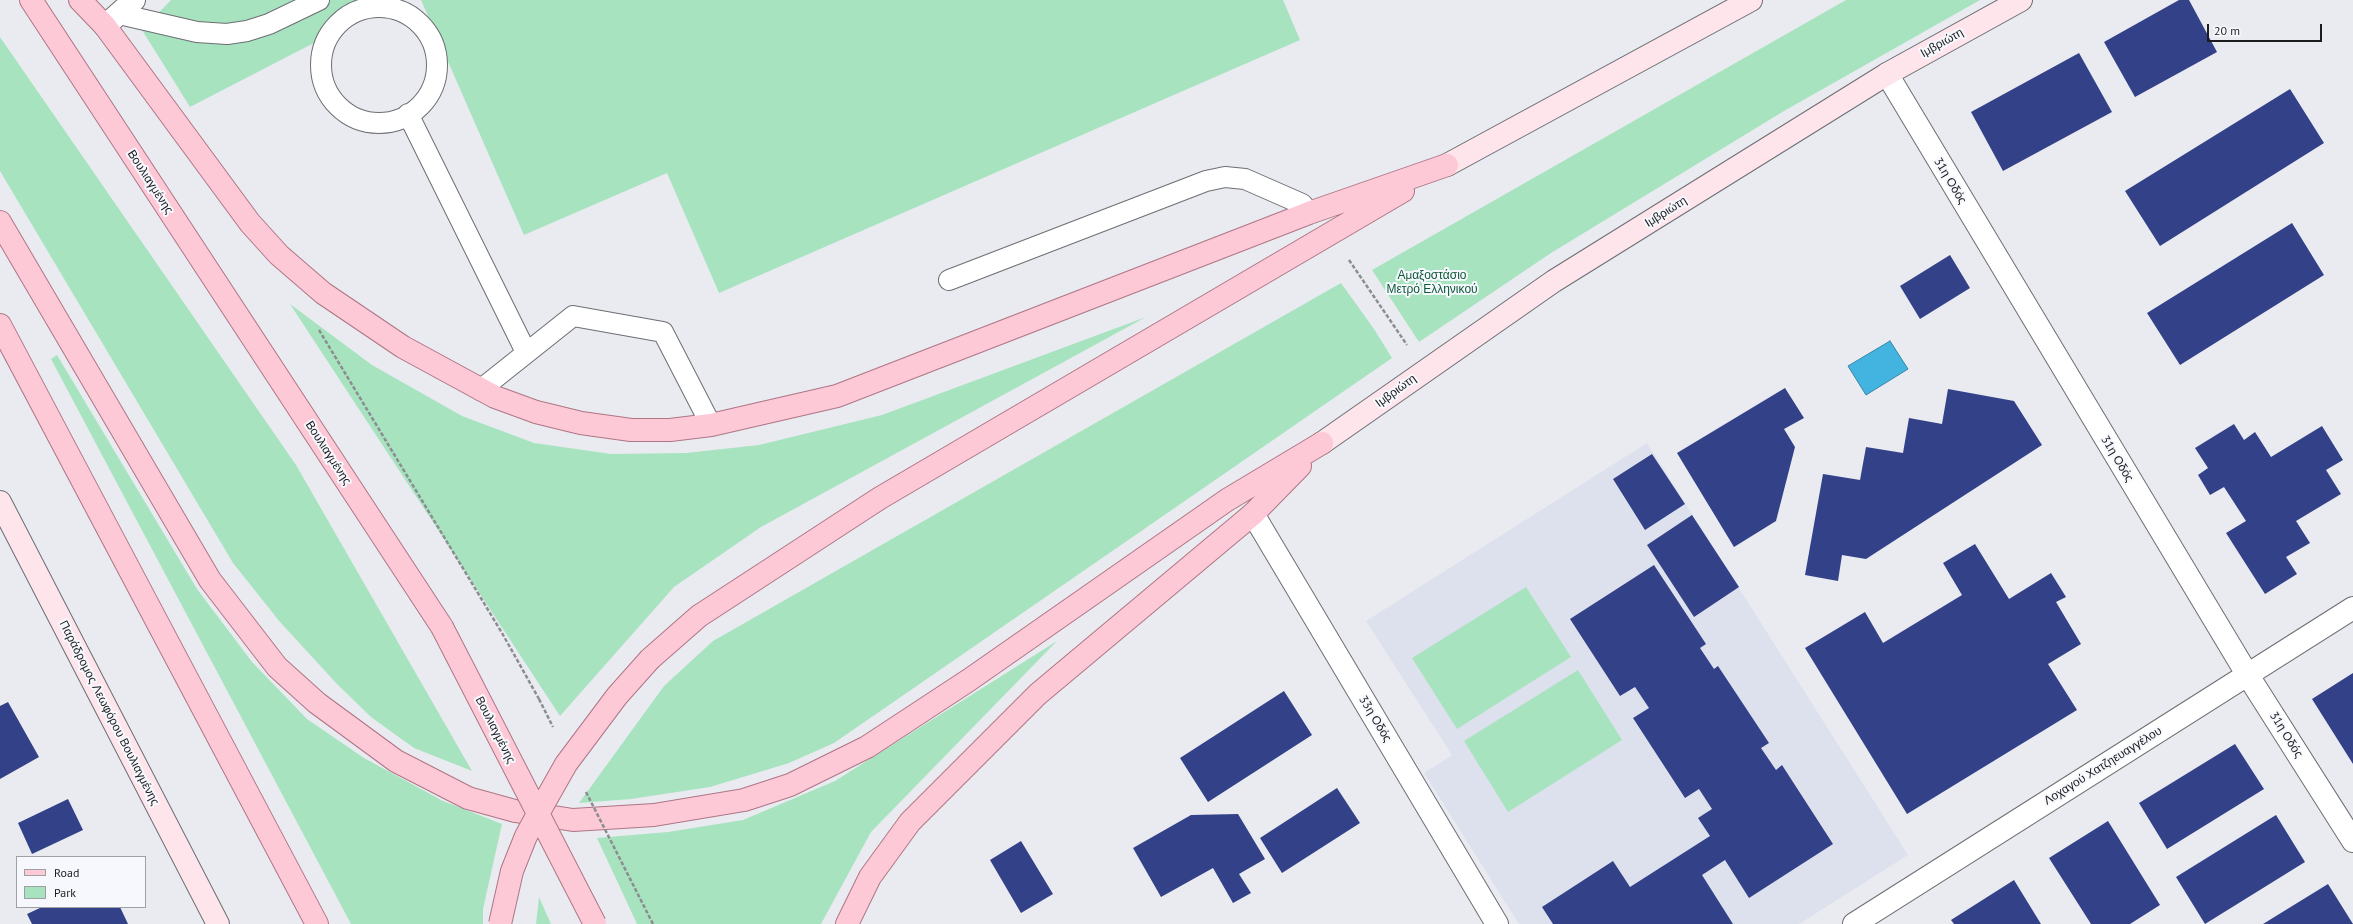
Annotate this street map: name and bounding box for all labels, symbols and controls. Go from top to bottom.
scale bar [2209,16,2324,42]
text: 20 m [2214,23,2240,38]
street label: Ιμβριώτη [1918,25,1966,61]
street label: Βουλιαγμένης [124,147,176,217]
street label: 31η Οδός [1931,155,1969,207]
street label: Ιμβριώτη [1642,193,1690,231]
park label: Αμαξοστάσιο Μετρό Ελληνικού [1386,269,1478,297]
street label: Ιμβριώτη [1373,371,1419,411]
street label: Βουλιαγμένης [302,418,354,488]
street label: 31η Οδός [2098,433,2136,485]
street label: Παράδρομος Λεωφόρου Βουλιαγμένης [56,618,162,808]
street label: 33η Οδός [1356,693,1394,745]
street label: Βουλιαγμένης [472,694,518,766]
street label: 31η Οδός [2266,709,2306,761]
street label: Λοχαγού Χατζηευαγγέλου [2041,724,2165,808]
legend [16,856,146,908]
text: Road [54,865,79,880]
text: Park [54,885,76,900]

